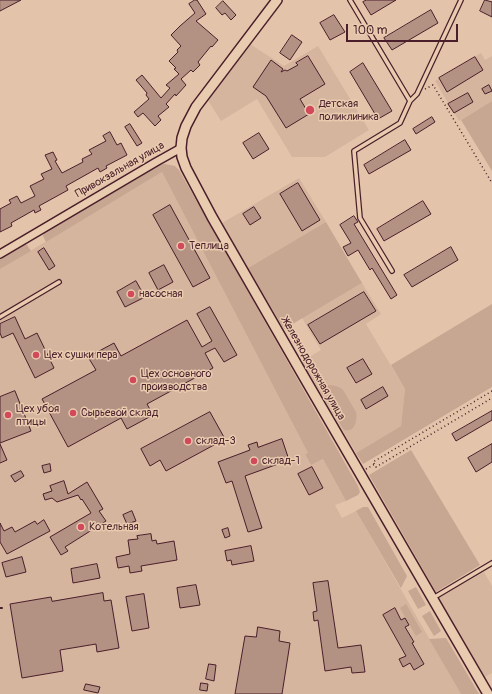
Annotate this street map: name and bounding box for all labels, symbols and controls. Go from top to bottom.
scale bar [348,16,460,42]
text: 100 m [353,23,387,38]
place label: Детская поликлиника [319,97,379,123]
marker: Детская поликлиника [304,104,316,116]
street label: Привокзальная улица [73,139,167,201]
place label: Теплица [189,239,229,253]
marker: Теплица [176,241,186,251]
place label: насосная [139,287,182,301]
marker: насосная [126,289,136,299]
street label: Железнодорожная улица [278,315,348,423]
place label: Цех сушки пера [44,348,117,362]
marker: Цех сушки пера [31,350,41,360]
place label: Цех основного производства [141,367,211,393]
marker: Цех основного производства [128,375,138,385]
place label: Цех убоя птицы [16,402,59,428]
place label: Сырьевой склад [81,406,158,420]
marker: Сырьевой склад [68,408,78,418]
marker: Цех убоя птицы [3,410,13,420]
place label: склад-3 [196,434,236,448]
marker: склад-3 [183,436,193,446]
place label: склад-1 [262,454,300,468]
marker: склад-1 [249,456,259,466]
place label: Котельная [89,520,139,534]
marker: Котельная [76,522,86,532]

